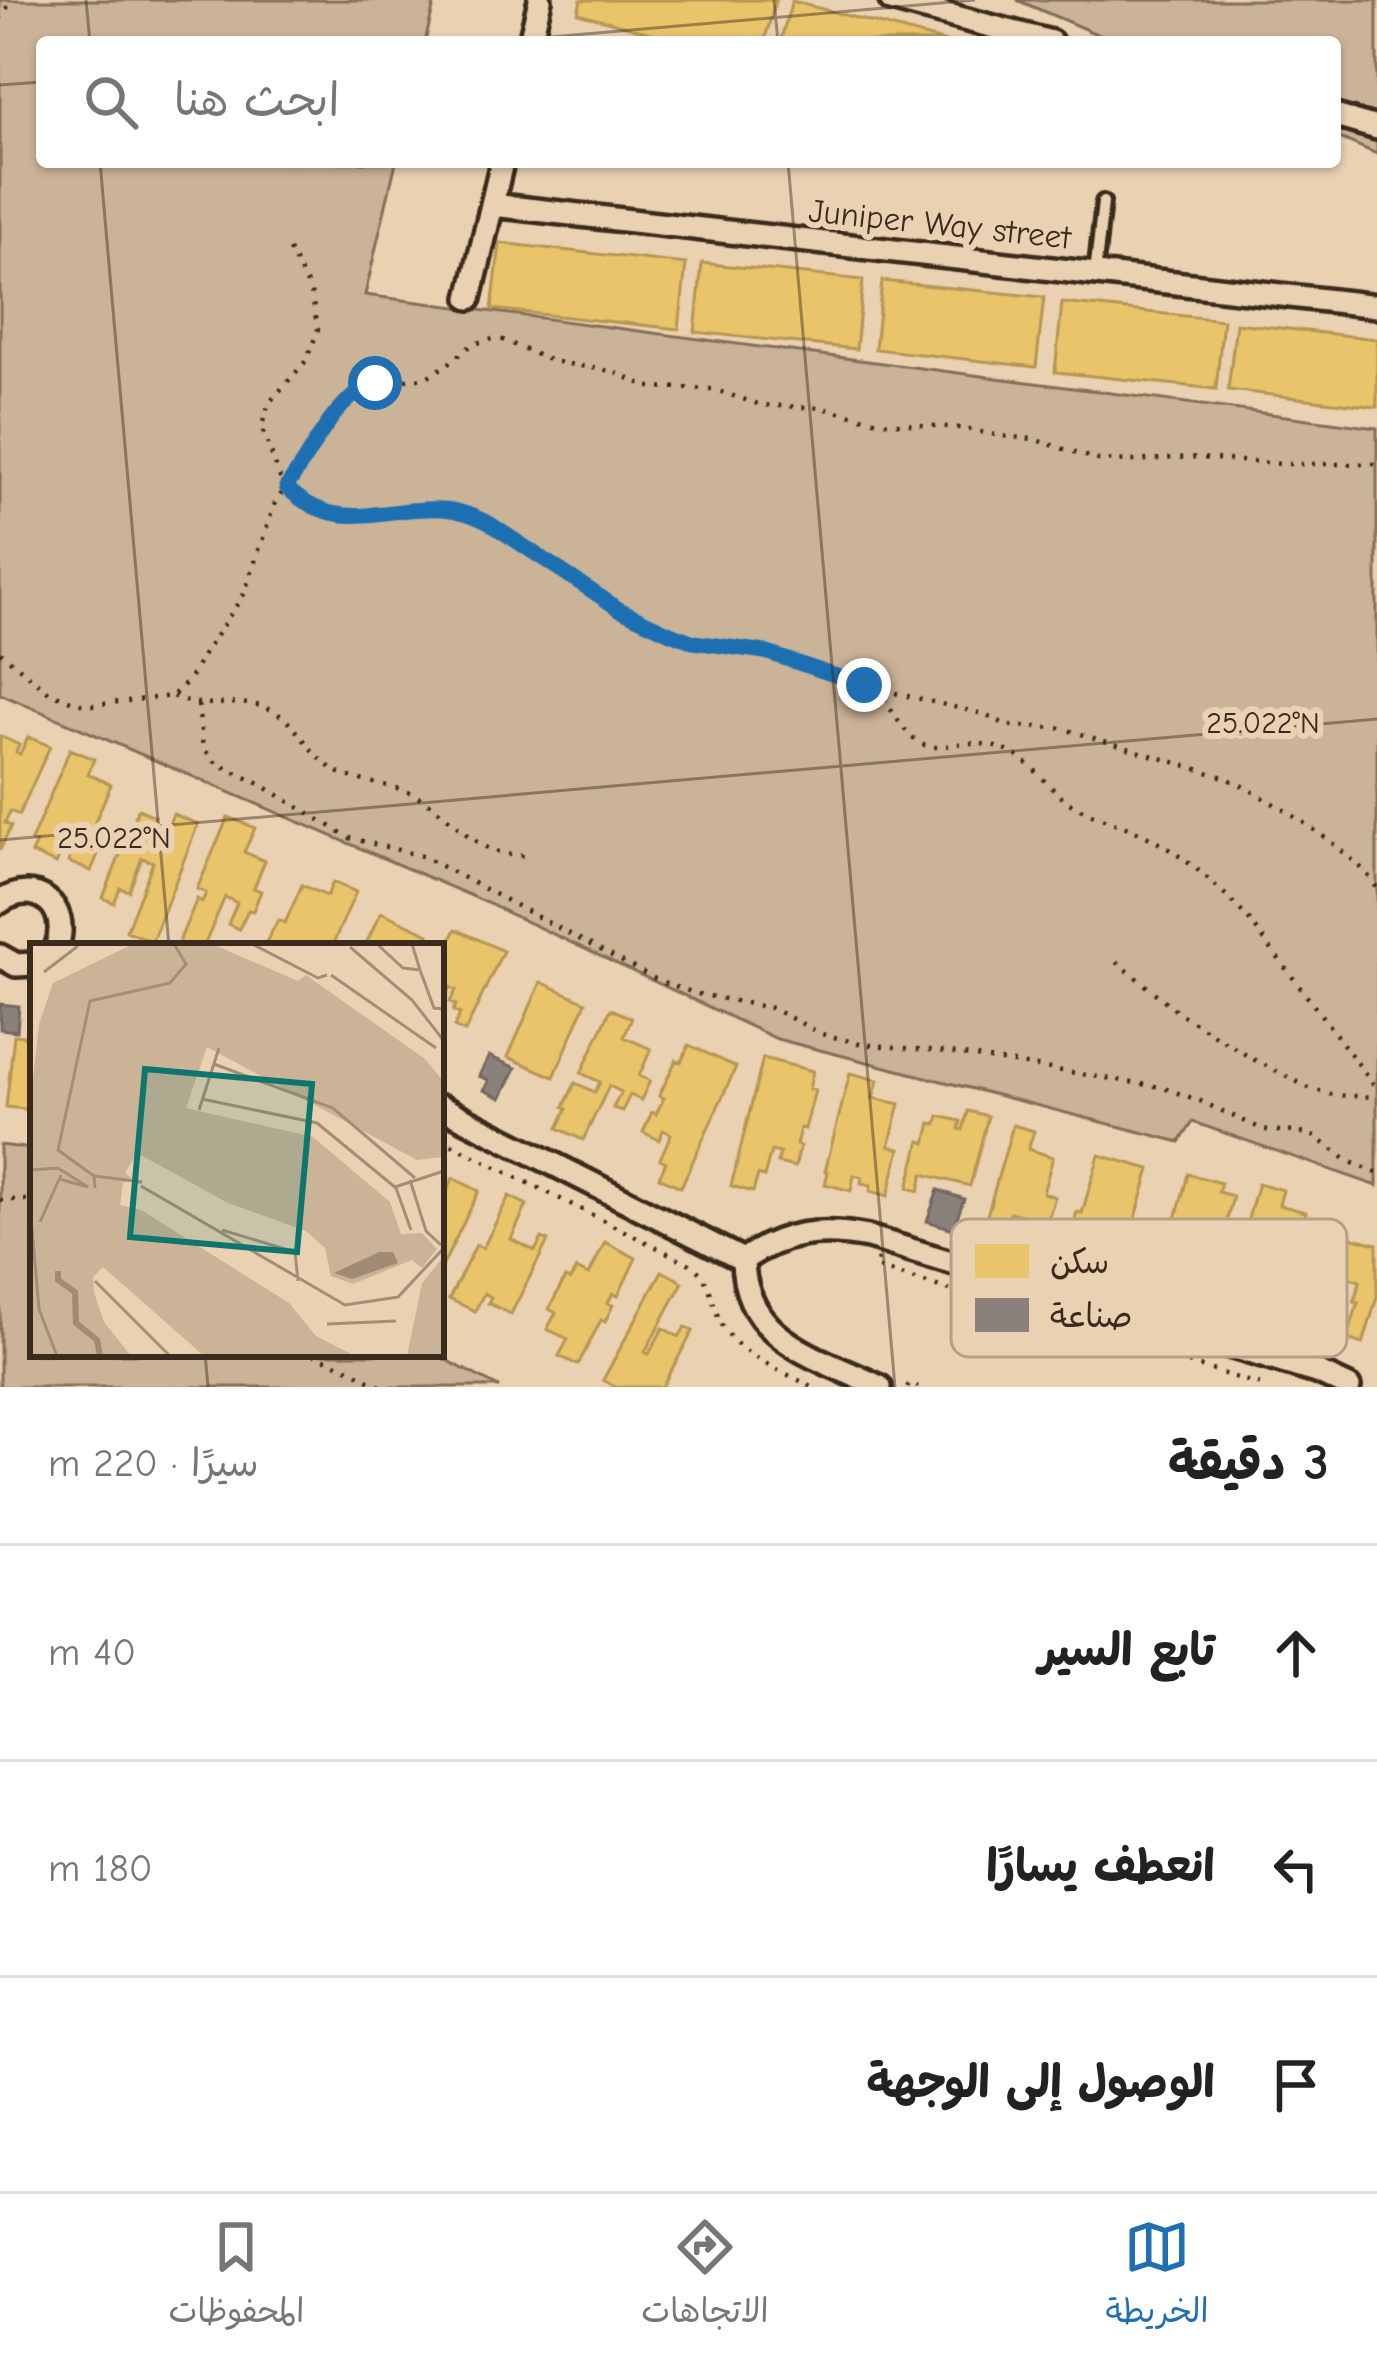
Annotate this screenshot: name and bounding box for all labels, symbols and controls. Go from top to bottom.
search box [36,36,1341,168]
icon: search [78,69,144,135]
text: ابحث هنا [174,74,339,126]
street label: Juniper Way street [807,191,1074,257]
route start [348,356,402,410]
route end [837,658,891,712]
text: 25.022°N [1206,706,1320,741]
text: 25.022°N [57,821,171,856]
inset map [30,943,444,1357]
legend [951,1219,1347,1357]
text: سكن [1050,1243,1109,1281]
text: صناعة [1050,1297,1133,1335]
text: 3 دقيقة [1168,1433,1329,1492]
text: سيرًا · 220 m [48,1441,259,1486]
icon: ahead [1263,1620,1329,1686]
text: تابع السير [1039,1624,1215,1676]
text: 40 m [48,1630,136,1675]
icon: left [1263,1836,1329,1902]
text: انعطف يسارًا [986,1840,1215,1892]
text: 180 m [48,1846,153,1891]
icon: arrive [1263,2052,1329,2118]
text: الوصول إلى الوجهة [867,2056,1215,2108]
tab: المحفوظات [168,2214,304,2340]
tab: الاتجاهات [641,2214,769,2340]
tab: الخريطة [1106,2214,1209,2340]

